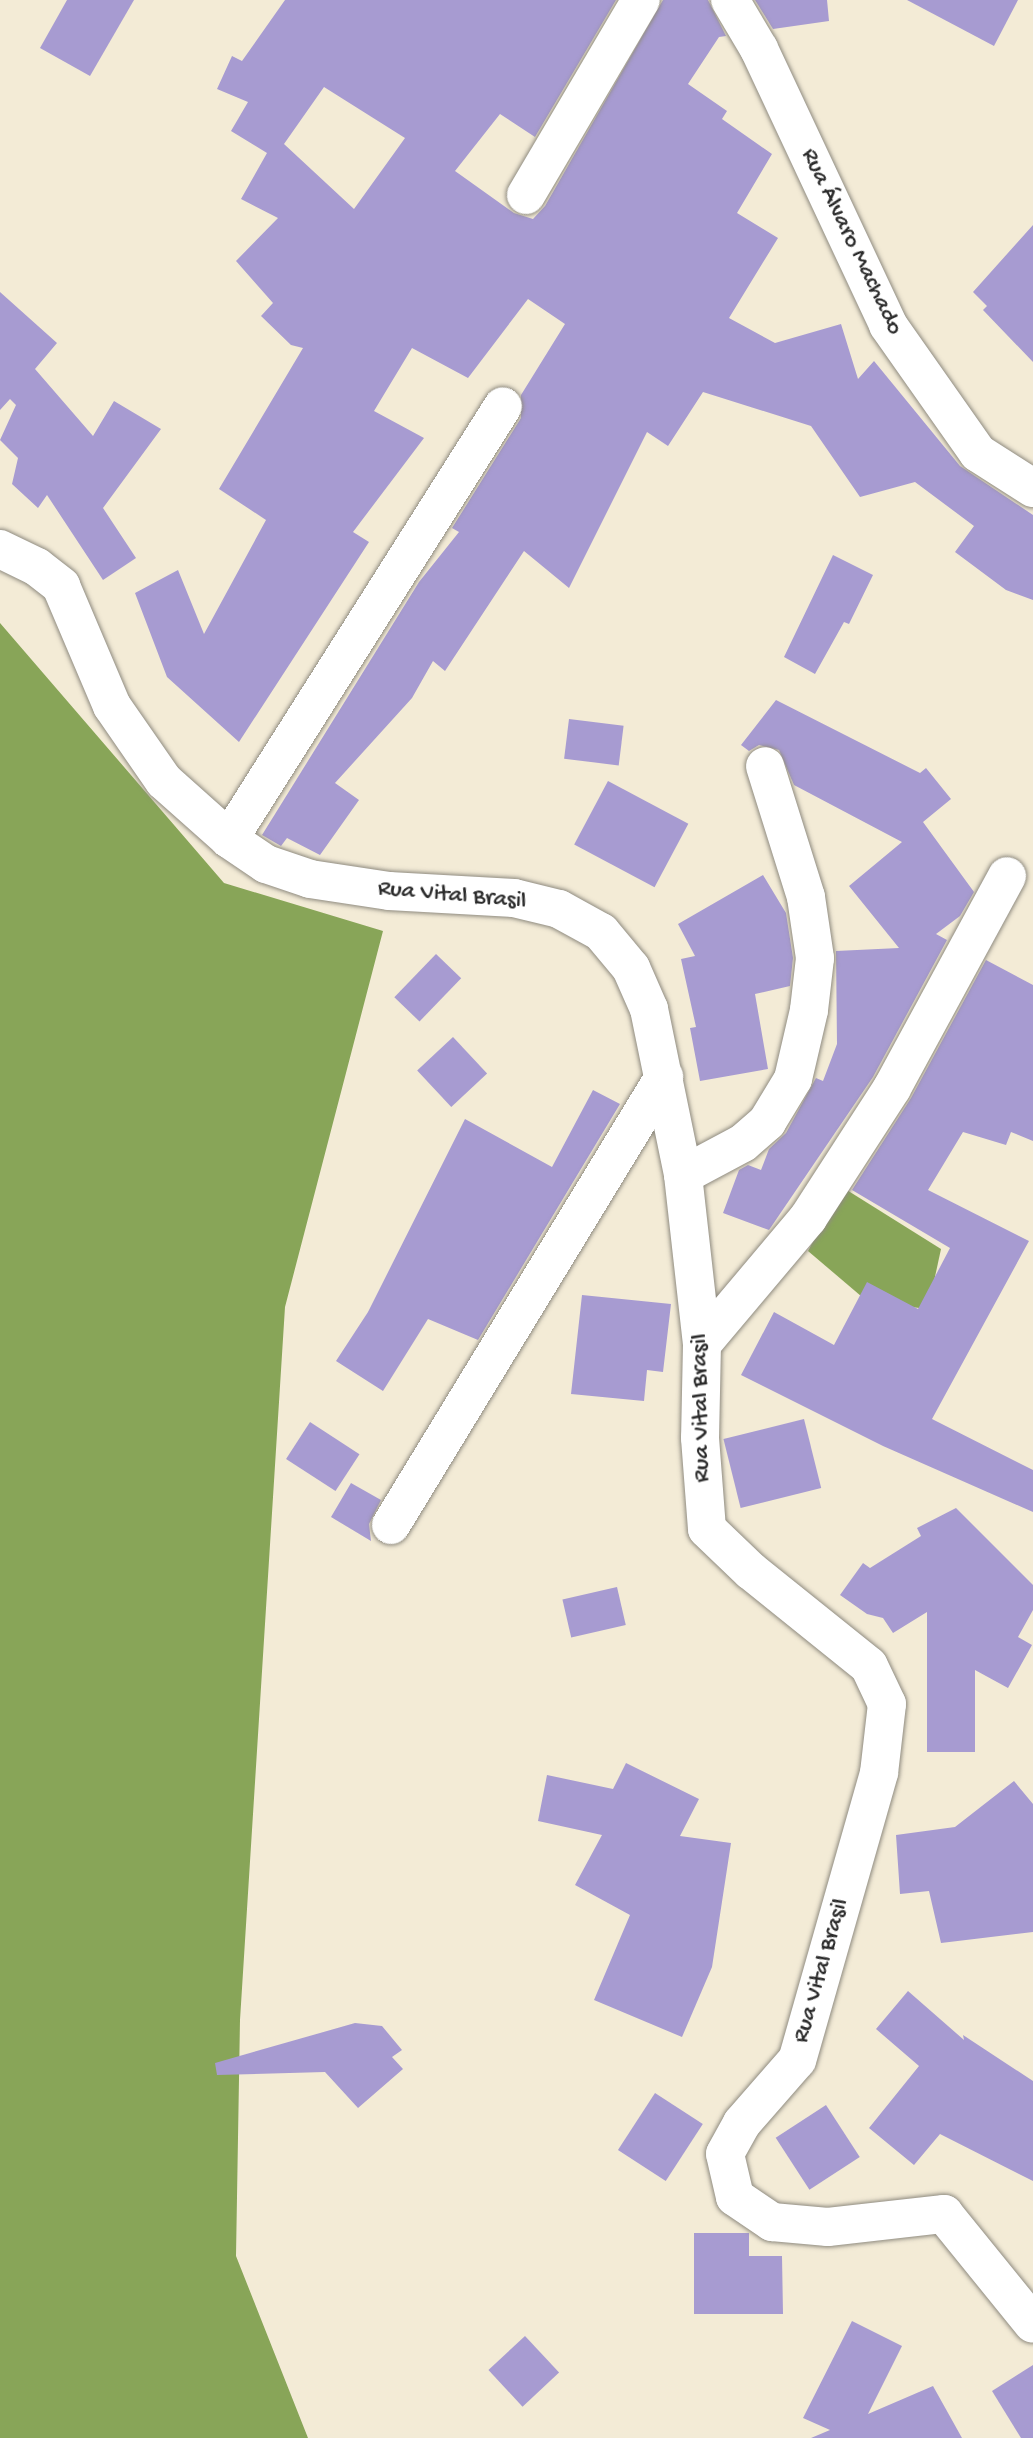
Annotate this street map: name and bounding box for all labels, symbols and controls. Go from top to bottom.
street label: Rua Álvaro Machado [793,144,909,340]
street label: Rua Vital Brasil [377,875,527,917]
street label: Rua Vital Brasil [686,1333,718,1483]
street label: Rua Vital Brasil [788,1895,856,2047]

